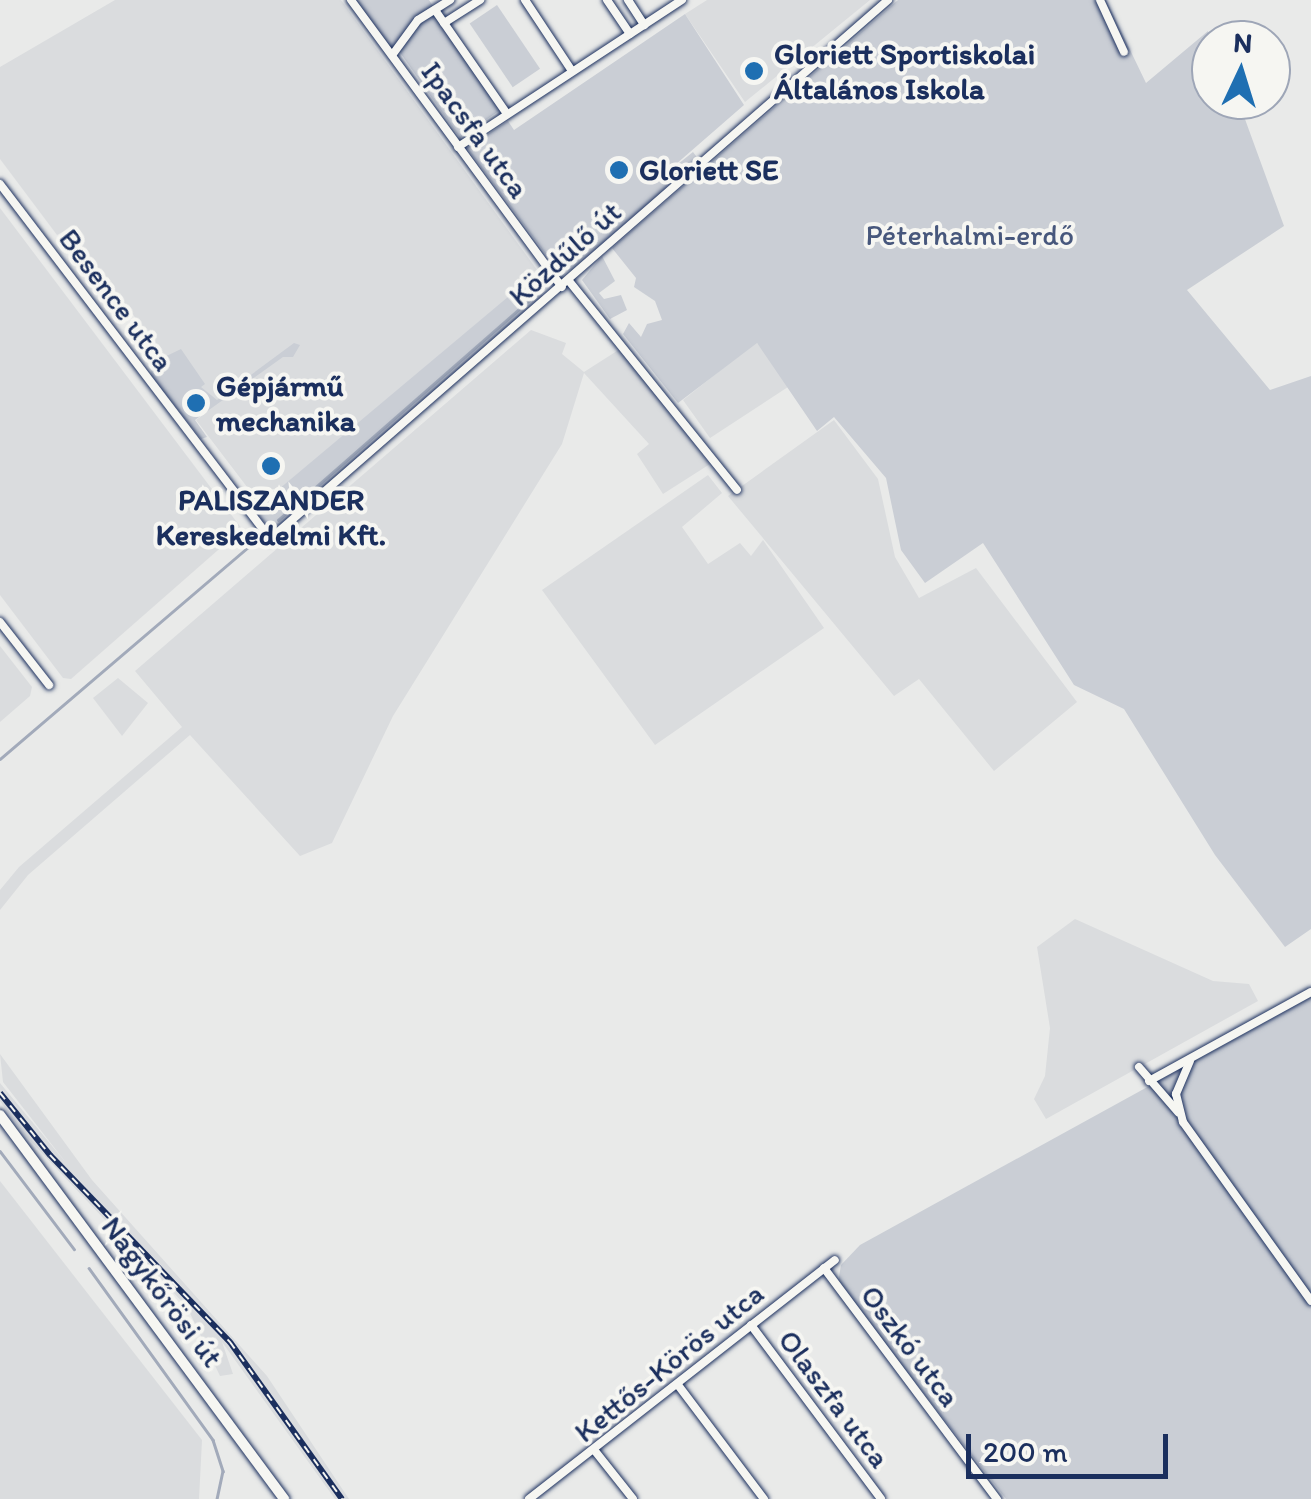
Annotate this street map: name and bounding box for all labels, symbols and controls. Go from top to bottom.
north arrow [1191,20,1291,120]
text: N [1232,24,1254,60]
place label: Gloriett Sportiskolai Általános Iskola [774,36,1034,106]
street label: Ipacsfa utca [414,55,536,205]
marker: Gloriett Sportiskolai Általános Iskola [743,60,765,82]
place label: Gloriett SE [639,152,779,188]
marker: Gloriett SE [608,159,630,181]
street label: Közdűlő út [501,194,629,314]
park label: Péterhalmi-erdő [866,217,1074,253]
street label: Besence utca [51,222,181,378]
place label: Gépjármű mechanika [216,368,355,438]
marker: Gépjármű mechanika [185,392,207,414]
marker: PALISZANDER Kereskedelmi Kft. [260,455,282,477]
place label: PALISZANDER Kereskedelmi Kft. [156,482,386,552]
street label: Nagykőrösi út [94,1210,230,1374]
street label: Kettős-Körös utca [567,1276,771,1450]
street label: Oszkó utca [853,1278,967,1414]
street label: Olaszfa utca [771,1323,897,1475]
scale bar [971,1414,1174,1476]
text: 200 m [983,1433,1068,1470]

